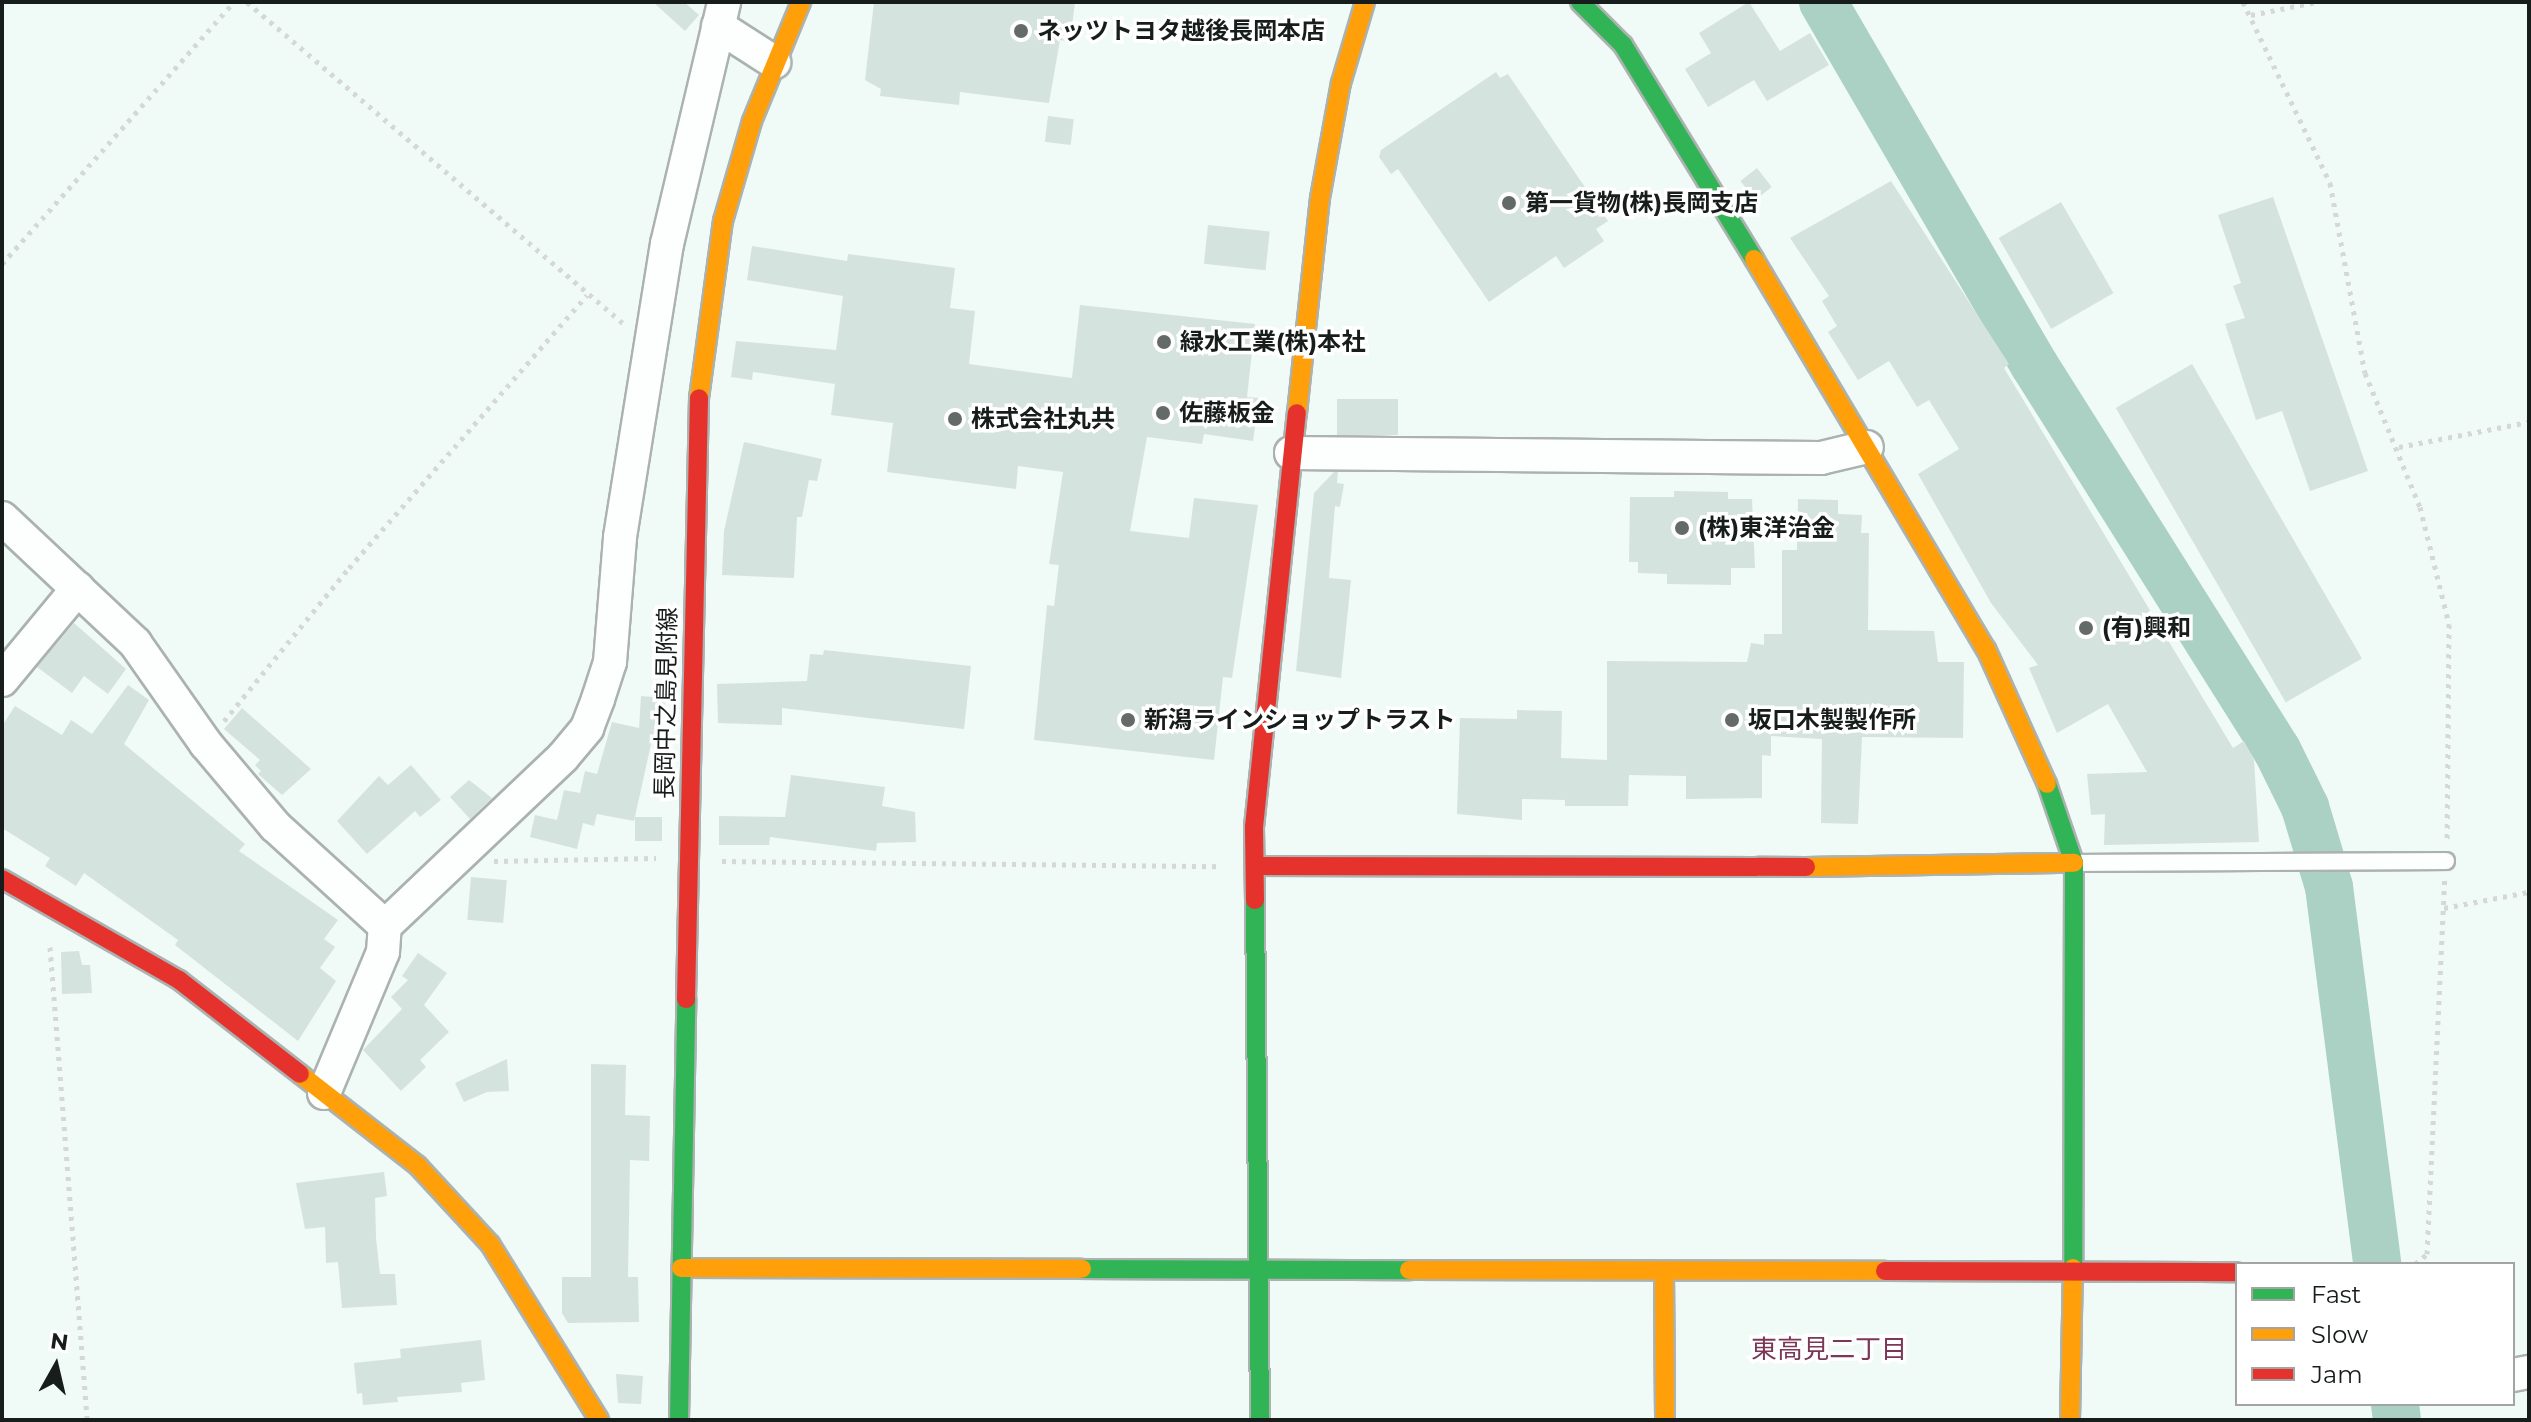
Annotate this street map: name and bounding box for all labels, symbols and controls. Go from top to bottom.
place label: ネッツトヨタ越後長岡本店 [1037,17,1325,45]
marker: ネッツトヨタ越後長岡本店 [1012,22,1030,40]
place label: 第一貨物(株)長岡支店 [1525,189,1758,217]
marker: 第一貨物(株)長岡支店 [1500,194,1518,212]
place label: 緑水工業(株)本社 [1180,328,1365,356]
marker: 緑水工業(株)本社 [1155,333,1173,351]
place label: 佐藤板金 [1179,399,1275,427]
marker: 佐藤板金 [1154,404,1172,422]
place label: 株式会社丸共 [971,405,1115,433]
marker: 株式会社丸共 [946,410,964,428]
place label: (株)東洋治金 [1698,514,1835,542]
marker: (株)東洋治金 [1673,519,1691,537]
street label: 長岡中之島見附線 [650,607,682,799]
place label: (有)興和 [2102,614,2191,642]
marker: (有)興和 [2077,619,2095,637]
place label: 新潟ラインショップトラスト [1144,706,1456,734]
place label: 坂口木製製作所 [1748,706,1916,734]
marker: 新潟ラインショップトラスト [1119,711,1137,729]
marker: 坂口木製製作所 [1723,711,1741,729]
legend [2235,1262,2515,1406]
text: Fast [2311,1280,2361,1309]
text: Slow [2311,1320,2368,1349]
north arrow [16,1326,96,1406]
text: N [49,1327,70,1356]
district label: 東高見二丁目 [1751,1334,1907,1366]
text: Jam [2311,1360,2363,1389]

